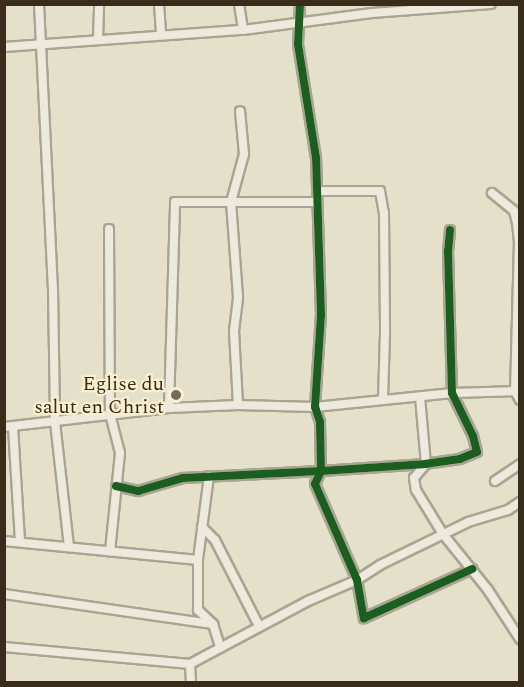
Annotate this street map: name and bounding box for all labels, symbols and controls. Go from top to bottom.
place label: Eglise du salut en Christ [34,372,164,419]
marker: Eglise du salut en Christ [169,388,183,402]

